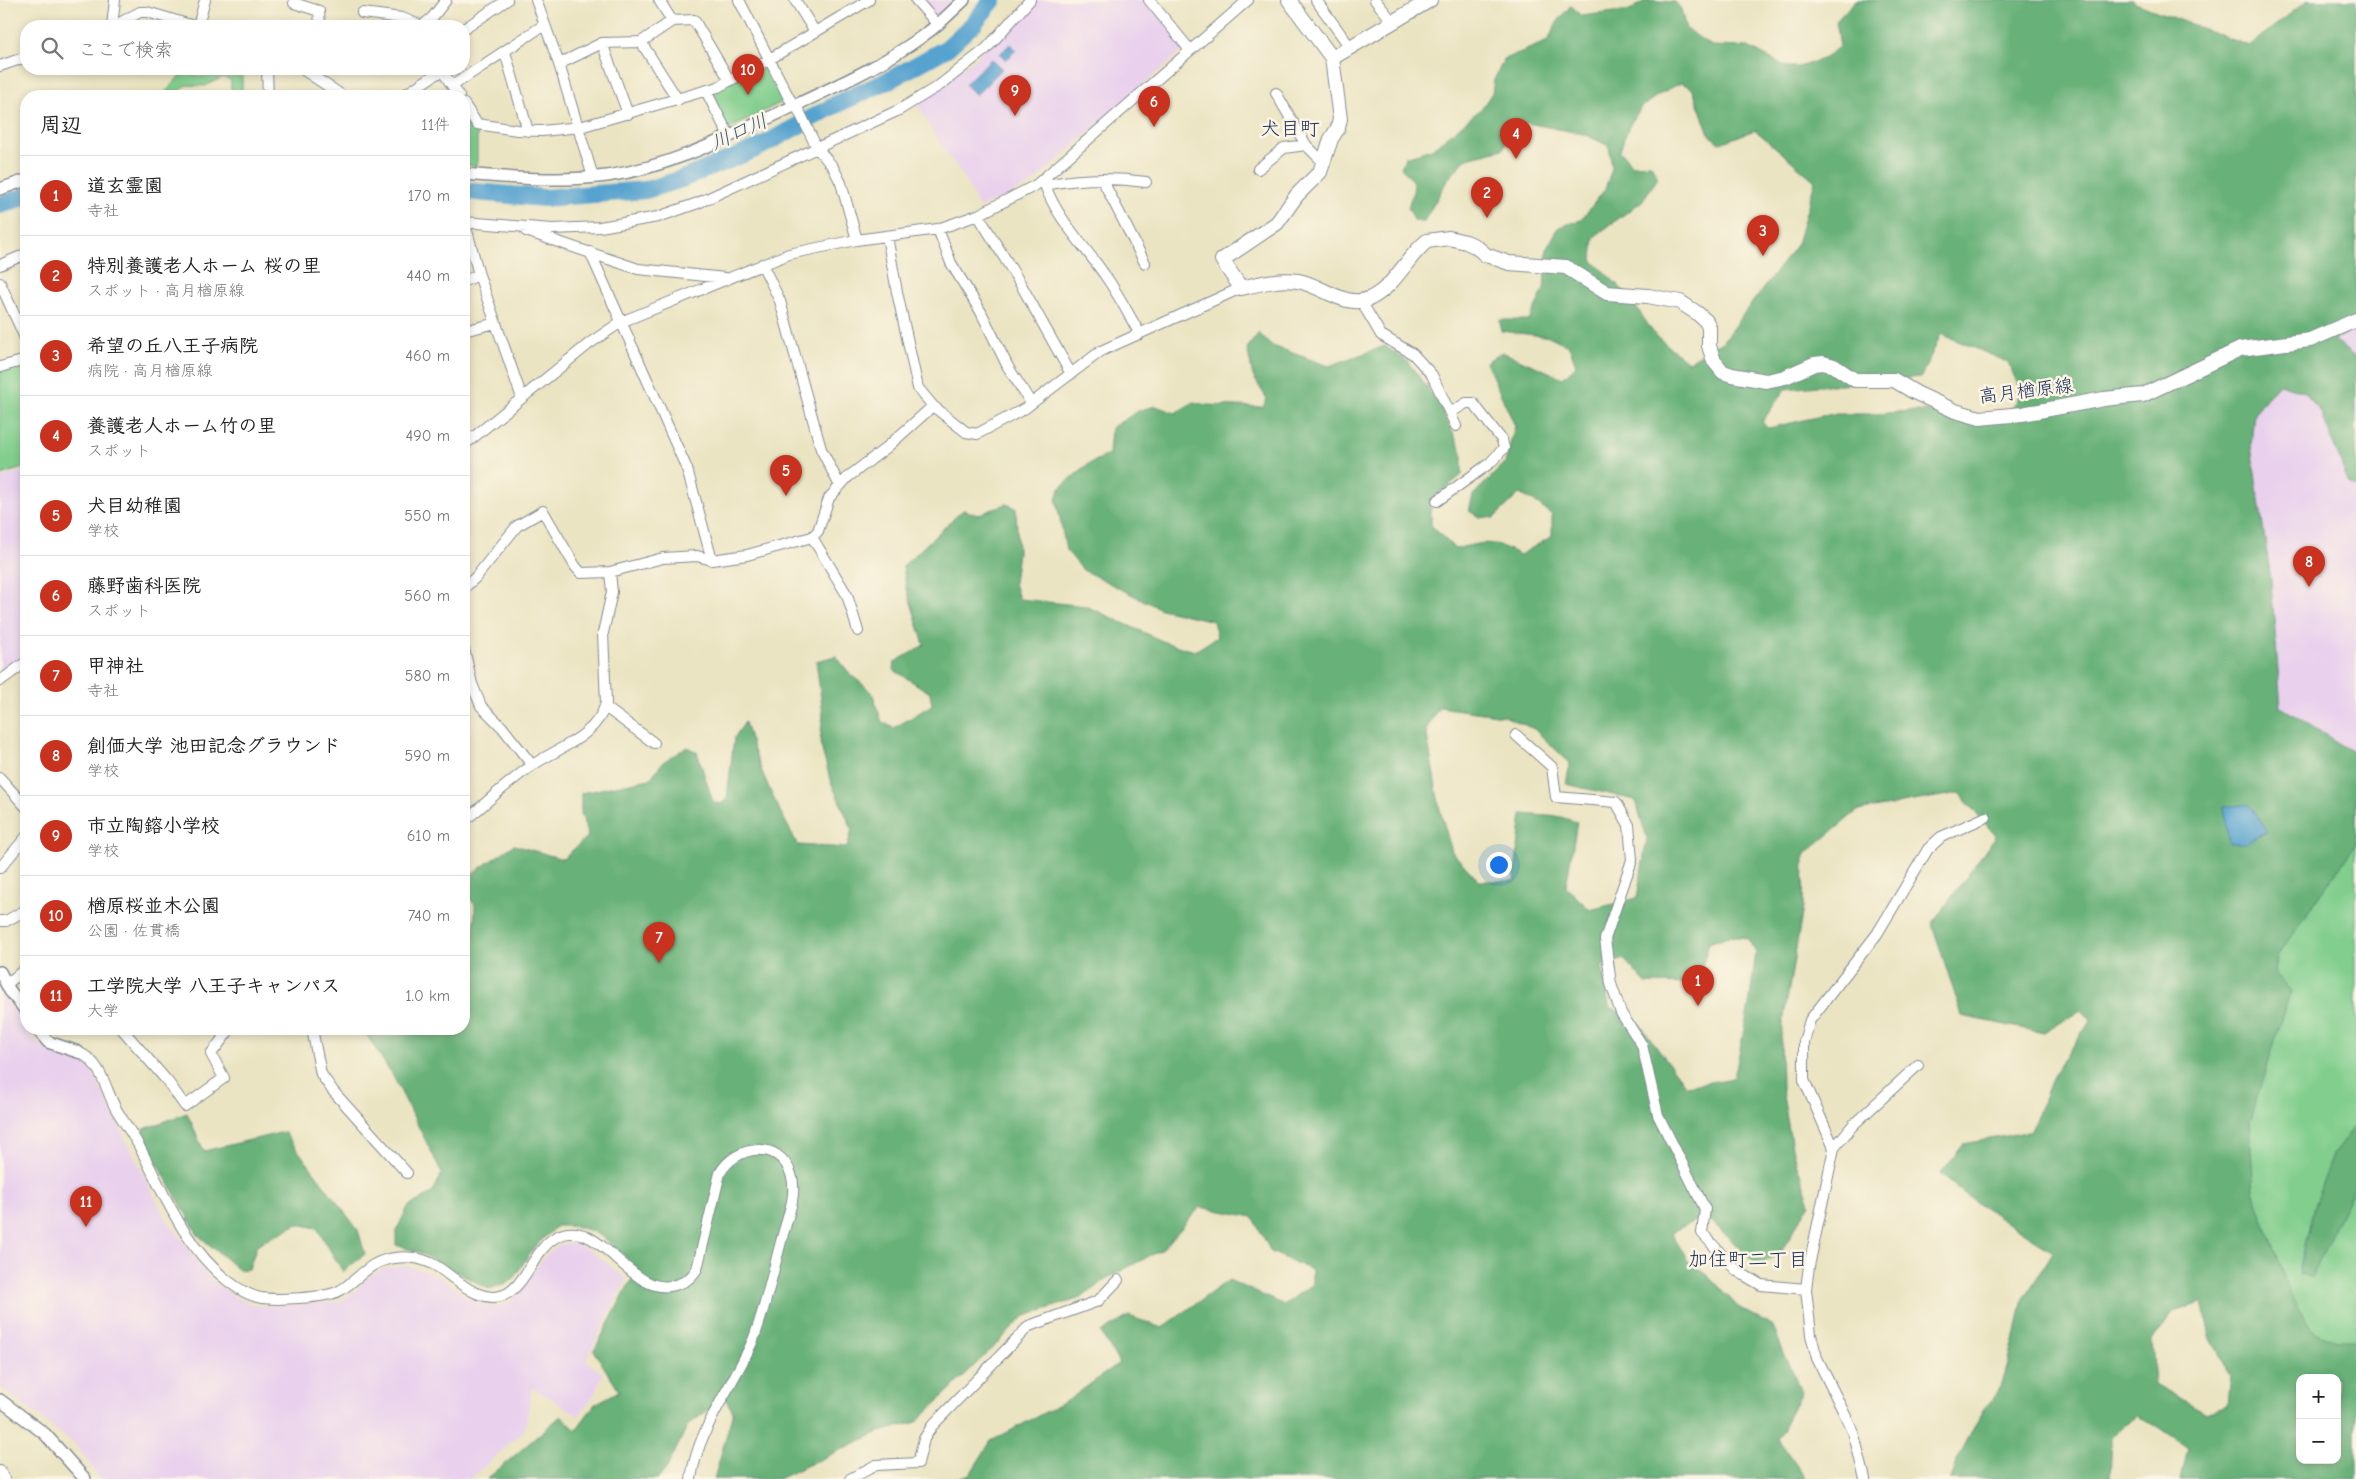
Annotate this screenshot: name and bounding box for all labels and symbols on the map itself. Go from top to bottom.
pin: 10 [732,54,764,95]
pin: 9 [999,75,1031,116]
pin: 6 [1138,86,1170,127]
water label: 川口川 [707,109,771,155]
district label: 犬目町 [1260,117,1320,140]
pin: 4 [1500,118,1532,159]
pin: 2 [1471,177,1503,218]
pin: 3 [1747,215,1779,256]
street label: 高月楢原線 [1978,374,2074,408]
pin: 5 [770,455,802,496]
pin: 8 [2293,546,2325,587]
your location [1486,852,1512,878]
pin: 7 [643,922,675,963]
pin: 1 [1682,965,1714,1006]
pin: 11 [70,1186,102,1227]
district label: 加住町二丁目 [1688,1248,1808,1271]

